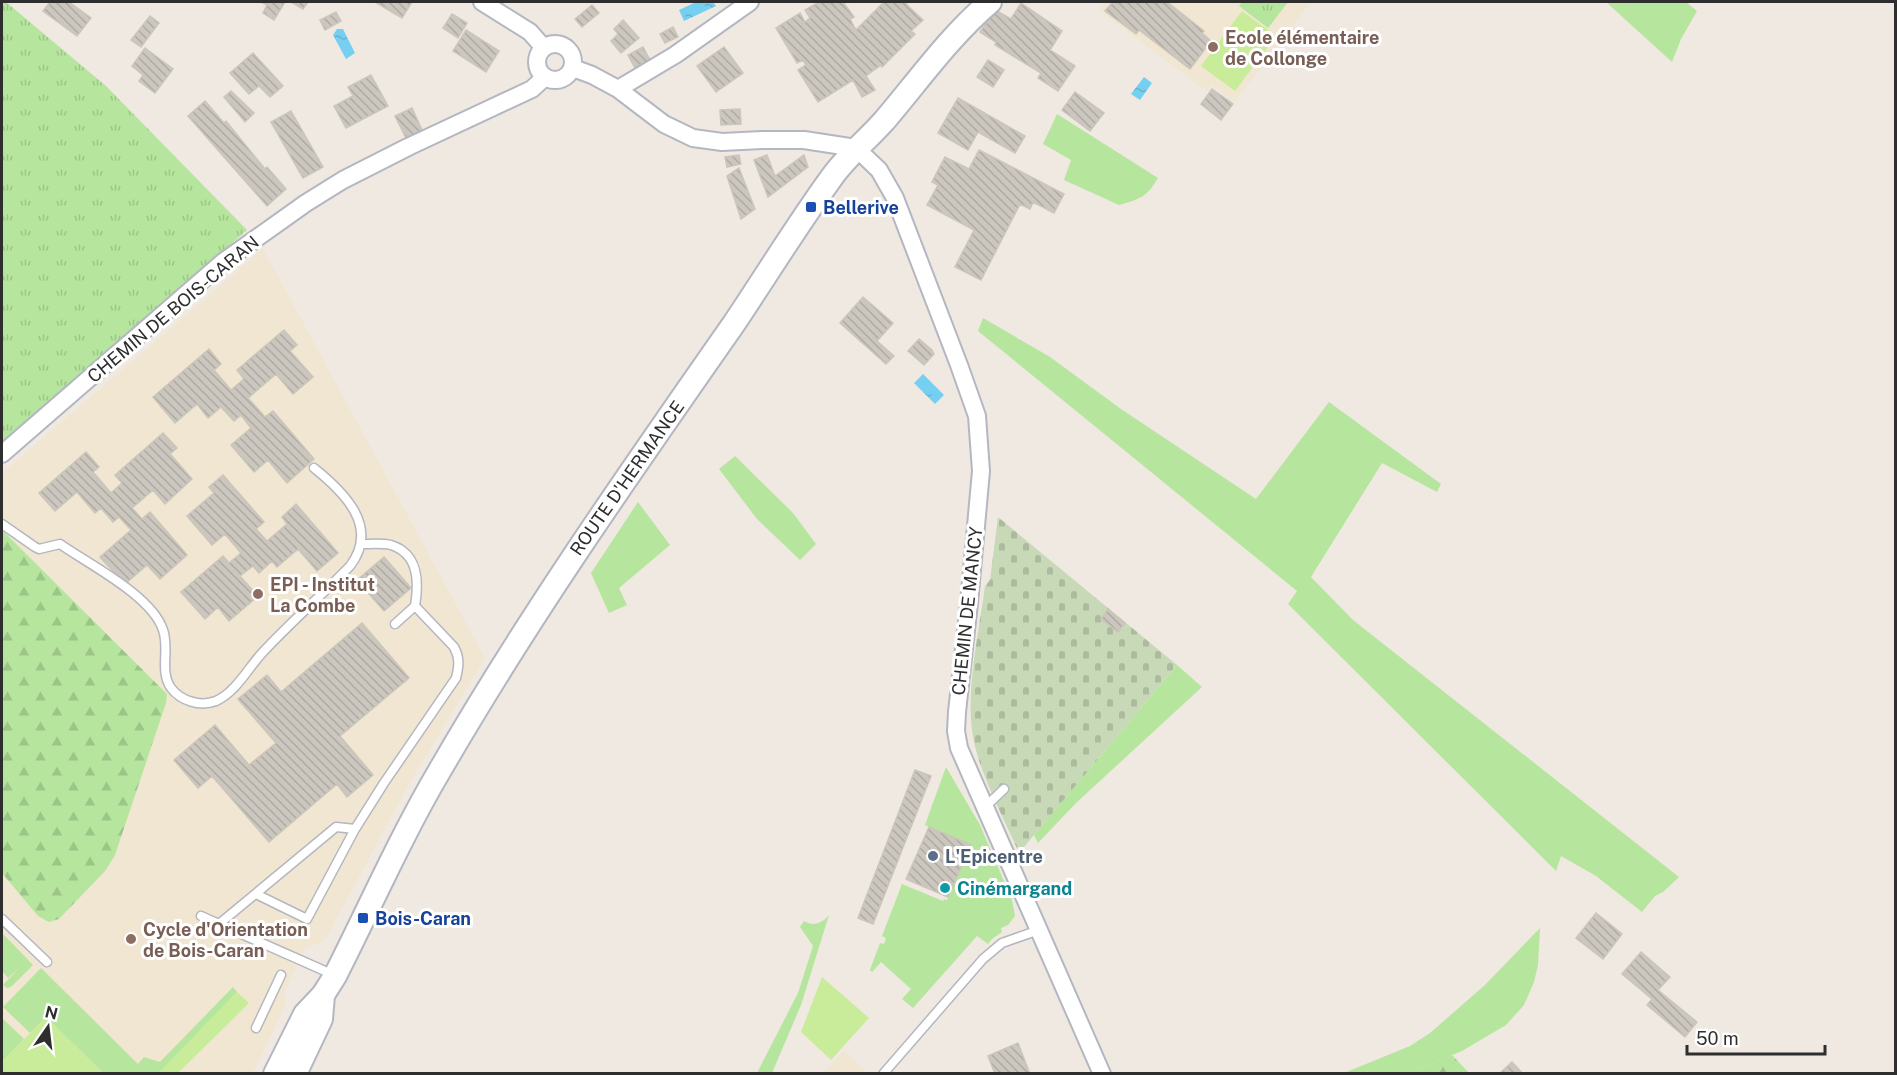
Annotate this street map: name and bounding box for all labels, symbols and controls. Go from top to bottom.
place label: Ecole élémentaire de Collonge [1225,27,1379,69]
marker: Ecole élémentaire de Collonge [1206,40,1220,54]
place label: Bellerive [823,197,899,218]
marker: Bellerive [804,200,818,214]
street label: CHEMIN DE BOIS-CARAN [83,231,263,387]
street label: ROUTE D'HERMANCE [566,397,688,559]
street label: CHEMIN DE MANCY [948,525,986,696]
place label: EPI - Institut La Combe [270,574,375,616]
marker: EPI - Institut La Combe [251,587,265,601]
place label: L'Epicentre [945,846,1043,867]
marker: L'Epicentre [926,849,940,863]
place label: Cinémargand [957,878,1072,899]
marker: Cinémargand [938,881,952,895]
place label: Bois-Caran [375,908,471,929]
marker: Bois-Caran [356,911,370,925]
place label: Cycle d'Orientation de Bois-Caran [143,919,308,961]
marker: Cycle d'Orientation de Bois-Caran [124,932,138,946]
north arrow [18,997,78,1057]
text: N [43,1002,60,1024]
scale bar [1687,1018,1825,1056]
text: 50 m [1696,1028,1739,1049]

